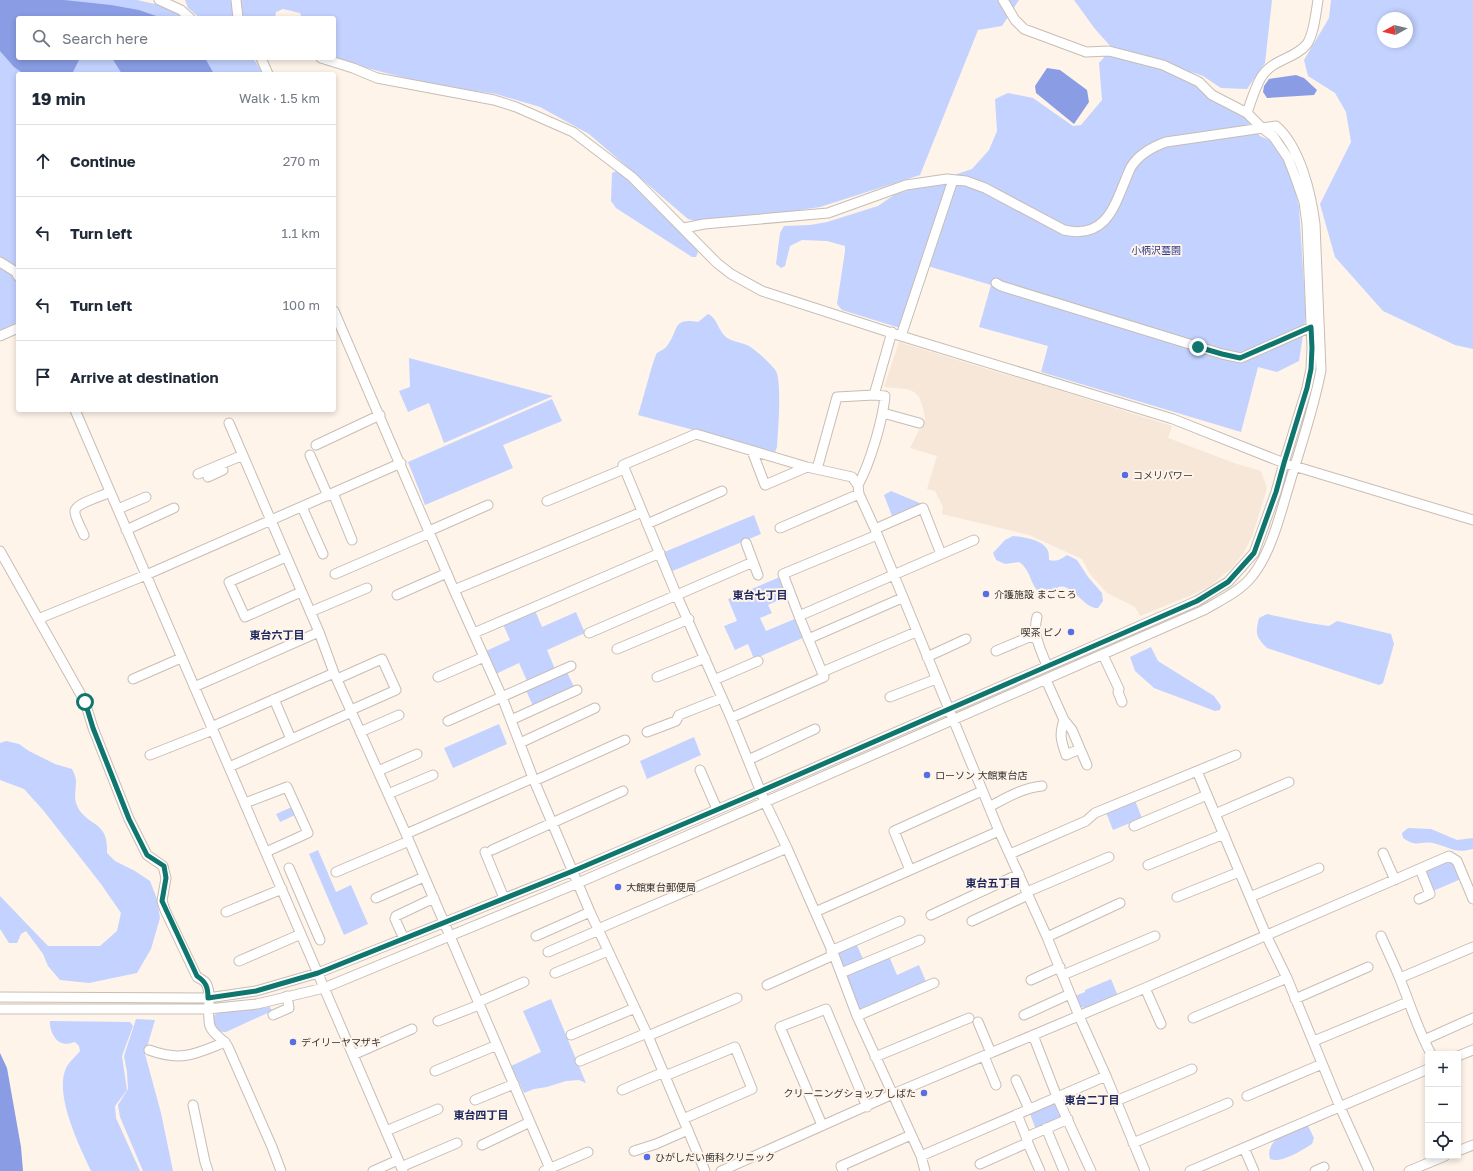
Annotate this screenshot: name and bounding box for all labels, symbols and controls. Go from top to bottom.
north arrow [1377,12,1413,48]
search box [16,16,336,60]
icon: search [30,27,52,49]
text: Search here [62,29,148,47]
text: 19 min [32,88,86,109]
text: Walk · 1.5 km [239,90,320,106]
icon: ahead [32,150,54,172]
text: Continue [70,152,136,170]
text: 270 m [283,153,320,169]
icon: left [32,222,54,244]
text: Turn left [70,224,132,242]
text: 1.1 km [281,225,320,241]
park label: 小柄沢墓園 [1131,244,1181,256]
icon: left [32,294,54,316]
text: Turn left [70,296,132,314]
text: 100 m [283,297,320,313]
route end [1189,338,1207,356]
icon: arrive [32,366,54,388]
text: Arrive at destination [70,368,219,386]
place label: コメリパワー [1133,469,1193,481]
marker: コメリパワー [1120,470,1130,480]
district label: 東台七丁目 [733,588,788,601]
place label: 介護施設 まごころ [994,588,1077,600]
marker: 介護施設 まごころ [981,589,991,599]
place label: 喫茶 ピノ [1021,626,1063,638]
marker: 喫茶 ピノ [1066,627,1076,637]
district label: 東台六丁目 [250,628,305,641]
route start [76,693,94,711]
place label: ローソン 大館東台店 [935,769,1028,781]
marker: ローソン 大館東台店 [922,770,932,780]
district label: 東台五丁目 [966,876,1021,889]
place label: 大館東台郵便局 [626,881,696,893]
marker: 大館東台郵便局 [613,882,623,892]
place label: デイリーヤマザキ [301,1036,381,1048]
marker: デイリーヤマザキ [288,1037,298,1047]
map controls [1425,1051,1461,1159]
button: + [1425,1051,1461,1087]
place label: クリーニングショップ しばた [784,1087,916,1099]
button: − [1425,1087,1461,1123]
marker: クリーニングショップ しばた [919,1088,929,1098]
district label: 東台二丁目 [1065,1093,1120,1106]
district label: 東台四丁目 [454,1108,509,1121]
button: locate [1425,1123,1461,1159]
place label: ひがしだい歯科クリニック [655,1151,775,1163]
marker: ひがしだい歯科クリニック [642,1152,652,1162]

